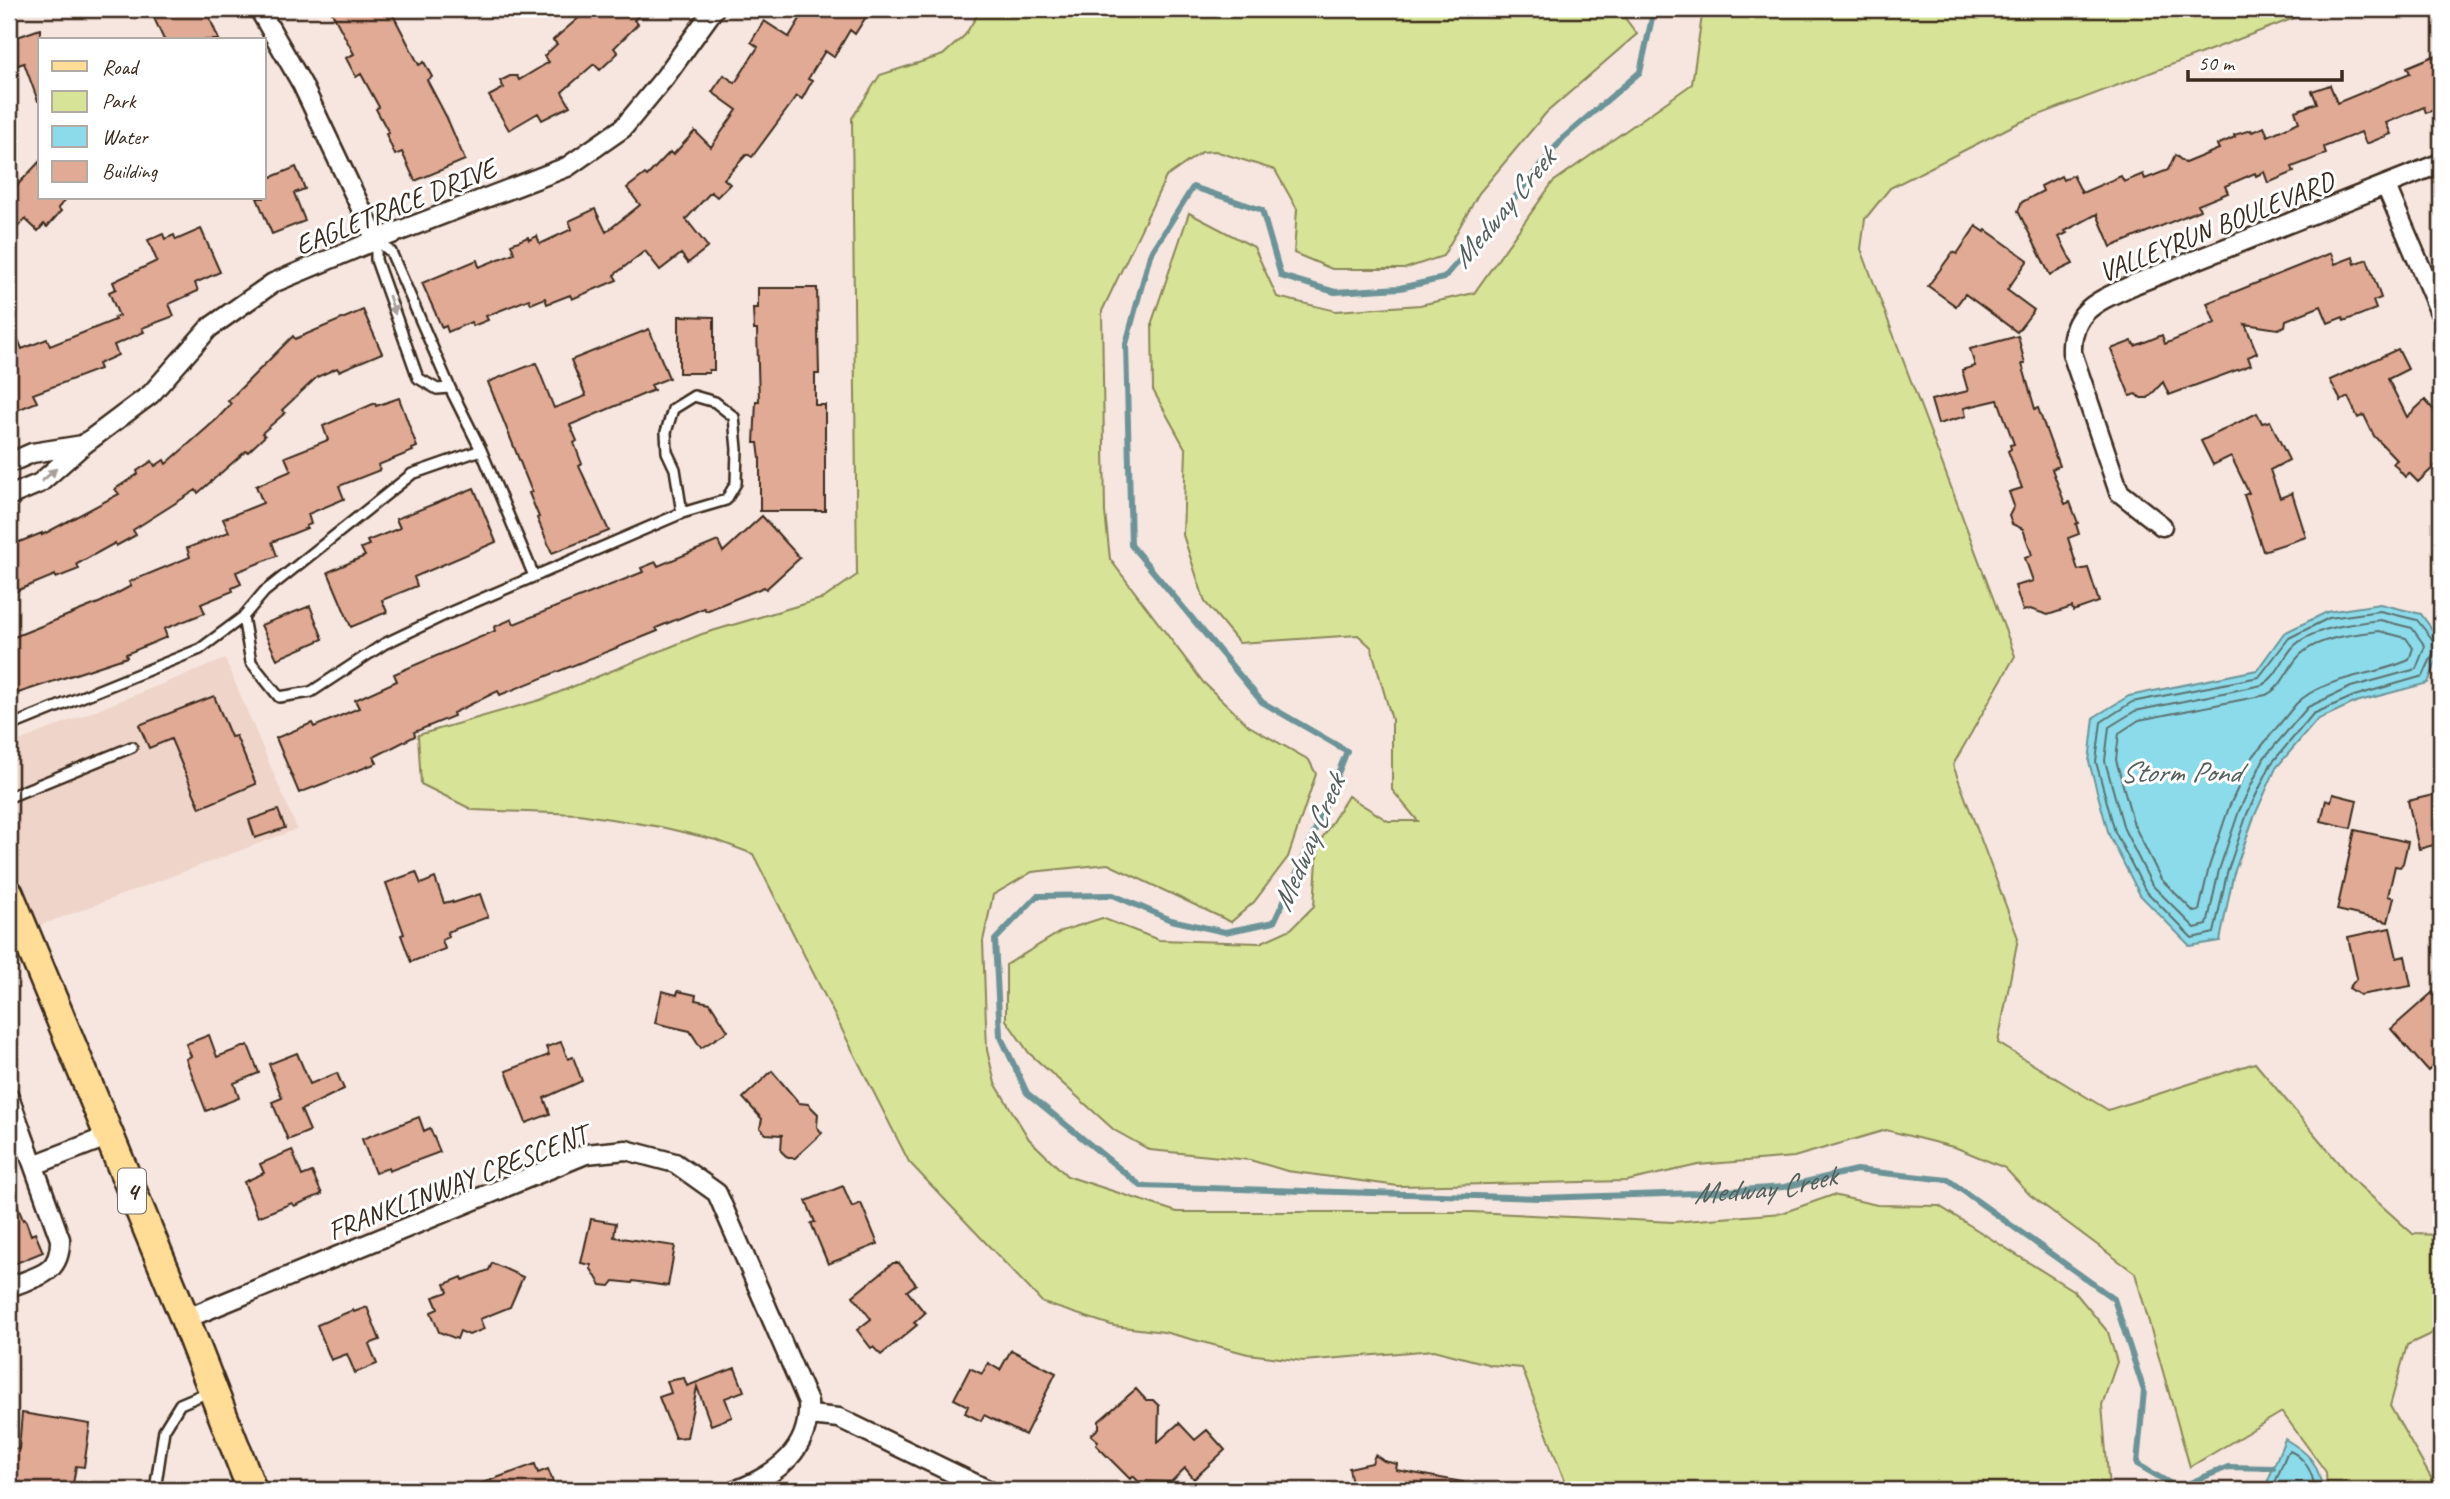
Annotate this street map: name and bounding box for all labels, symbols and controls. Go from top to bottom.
legend [38,38,266,200]
scale bar [2188,38,2342,82]
text: 50 m [2198,50,2236,76]
text: Road [102,54,141,80]
text: Park [102,88,137,114]
text: Water [102,124,149,150]
water label: Medway Creek [1442,137,1567,275]
street label: EAGLETRACE DRIVE [290,149,504,263]
text: Building [102,158,159,184]
street label: VALLEYRUN BOULEVARD [2093,163,2341,290]
one-way arrow [387,295,398,316]
one-way arrow [40,467,58,483]
water label: Storm Pond [2120,753,2249,791]
water label: Medway Creek [1262,765,1356,917]
street label: FRANKLINWAY CRESCENT [323,1114,598,1248]
water label: Medway Creek [1692,1155,1845,1212]
road number: 4 [118,1168,146,1214]

